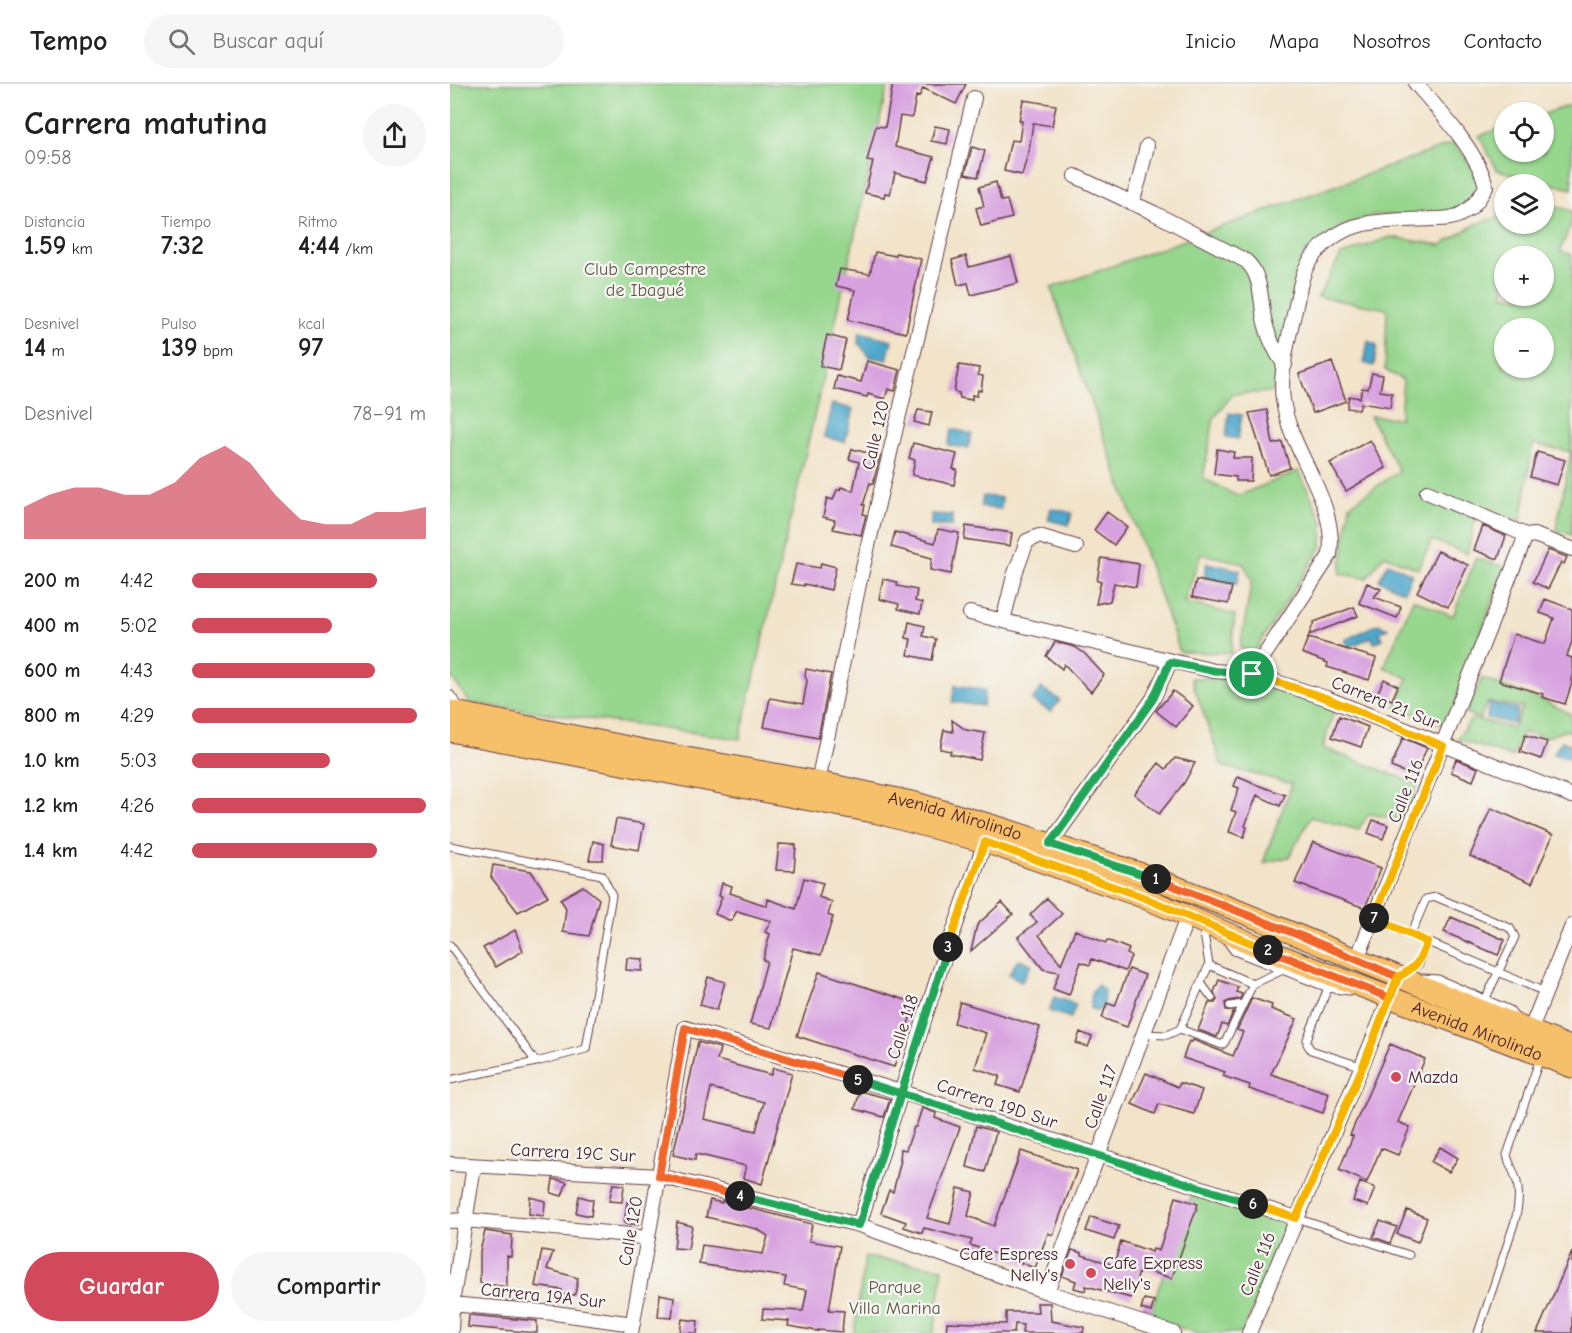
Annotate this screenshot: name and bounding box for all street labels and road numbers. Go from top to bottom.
street label: Calle 120 [858,398,894,472]
street label: Carrera 21 Sur [1328,672,1443,734]
street label: Calle 116 [1384,756,1428,826]
street label: Avenida Mirolindo [886,787,1025,845]
street label: Calle 118 [883,992,923,1062]
street label: Avenida Mirolindo [1409,996,1546,1065]
street label: Calle 117 [1080,1062,1122,1132]
street label: Carrera 19D Sur [934,1075,1061,1134]
street label: Carrera 19C Sur [510,1139,637,1167]
street label: Calle 120 [615,1194,647,1268]
street label: Calle 116 [1236,1229,1280,1299]
street label: Carrera 19A Sur [480,1279,607,1313]

